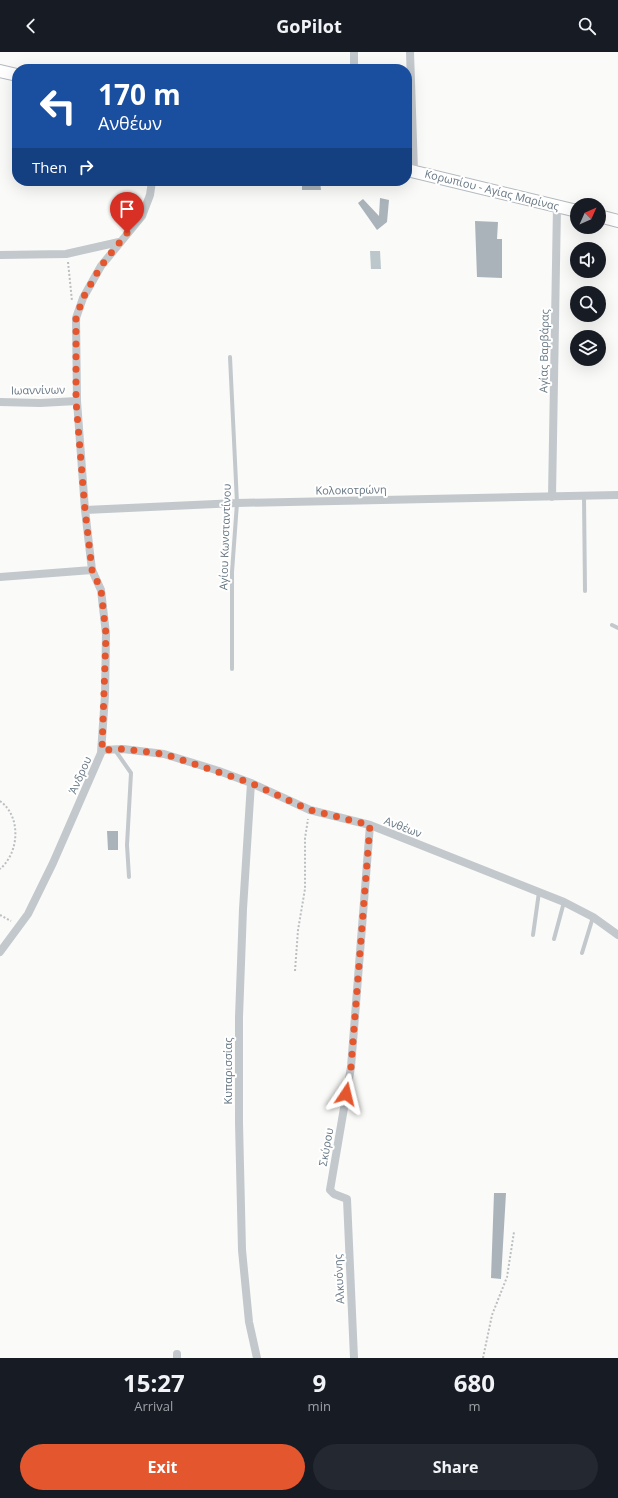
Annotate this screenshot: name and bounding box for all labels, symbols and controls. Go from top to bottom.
text: GoPilot [276,14,342,38]
icon: back [20,15,42,37]
icon: search [576,15,598,37]
text: 170 m [98,75,181,113]
icon: left [32,80,84,132]
text: Ανθέων [98,111,162,135]
icon: right [75,156,97,178]
text: Then [32,157,67,177]
street label: Κορωπίου - Αγίας Μαρίνας [423,166,561,213]
pin [110,192,144,233]
icon: arrive [116,198,138,220]
north arrow [570,198,606,234]
map controls [570,198,606,366]
button: sound [570,242,606,278]
button: search [570,286,606,322]
street label: Αγίας Βαρβάρας [535,309,552,393]
button: layers [570,330,606,366]
street label: Ιωαννίνων [11,382,65,397]
street label: Κολοκοτρώνη [315,481,387,498]
street label: Αγίου Κωνσταντίνου [215,483,234,590]
street label: Άνδρου [65,753,95,796]
street label: Ανθέων [382,813,424,841]
street label: Κυπαρισσίας [220,1038,235,1104]
position arrow [325,1073,367,1115]
street label: Σκύρου [315,1126,336,1167]
street label: Αλκυόνης [330,1254,347,1304]
text: 15:27 [123,1366,185,1399]
text: 9 [312,1366,326,1399]
text: 680 [454,1366,495,1399]
text: Arrival [134,1397,173,1415]
text: min [308,1397,331,1415]
text: m [468,1397,480,1415]
button: Exit [20,1444,305,1490]
button: Share [313,1444,598,1490]

